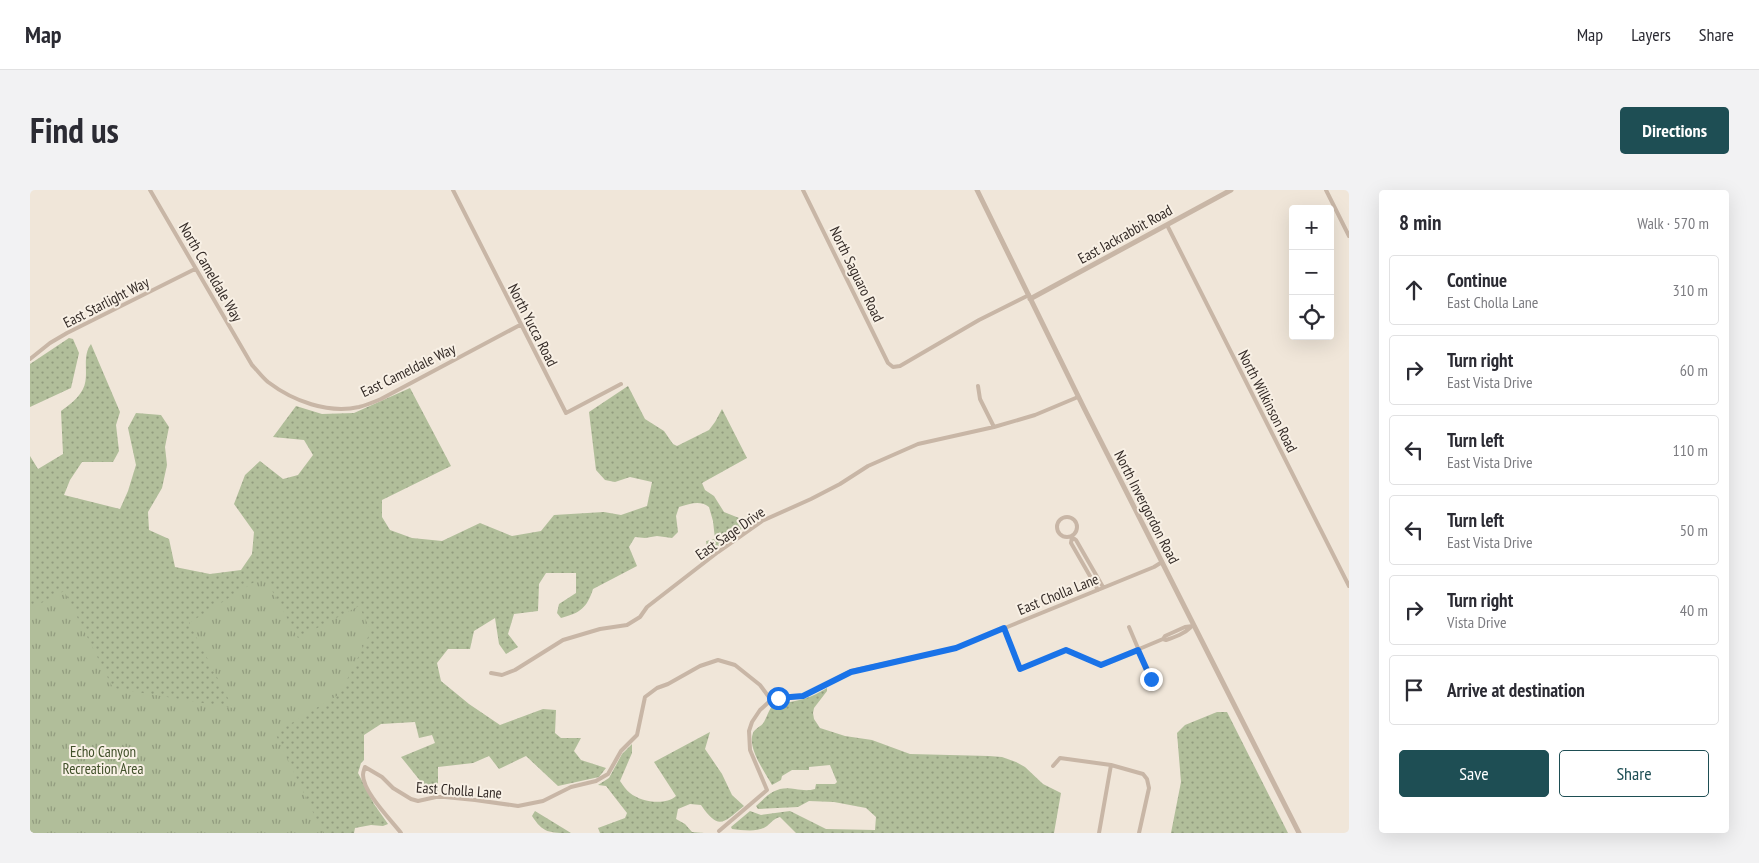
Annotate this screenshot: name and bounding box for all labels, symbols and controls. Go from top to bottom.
text: Map [25,19,62,50]
text: Map [1577,23,1603,46]
text: Layers [1631,23,1671,46]
text: Share [1699,23,1734,46]
text: Find us [30,107,119,153]
button: Directions [1620,107,1729,154]
street label: East Jackrabbit Road [1075,200,1175,268]
map controls [1289,205,1334,340]
button: + [1289,205,1334,250]
text: 8 min [1399,209,1441,236]
text: Walk · 570 m [1637,213,1709,233]
street label: North Cameldale Way [175,219,247,325]
street label: North Saguaro Road [826,223,888,325]
button: − [1289,250,1334,295]
text: Continue [1447,268,1507,292]
street label: East Starlight Way [60,272,152,332]
icon: ahead [1400,276,1428,304]
street label: North Yucca Road [504,280,562,370]
text: 310 m [1673,280,1708,300]
text: East Cholla Lane [1447,292,1538,312]
button: locate [1289,295,1334,340]
street label: East Cameldale Way [357,339,459,401]
street label: North Wilkinson Road [1234,347,1302,455]
text: Turn right [1447,348,1513,372]
icon: right [1400,356,1428,384]
text: 60 m [1680,360,1708,380]
text: East Vista Drive [1447,372,1533,392]
text: Turn left [1447,428,1504,452]
icon: left [1400,436,1428,464]
text: 110 m [1673,440,1708,460]
street label: North Invergordon Road [1110,447,1184,567]
text: East Vista Drive [1447,452,1533,472]
street label: East Sage Drive [692,502,768,564]
text: Turn left [1447,508,1504,532]
icon: left [1400,516,1428,544]
text: 50 m [1680,520,1708,540]
text: East Vista Drive [1447,532,1533,552]
street label: East Cholla Lane [1015,569,1101,619]
text: Turn right [1447,588,1513,612]
icon: right [1400,596,1428,624]
text: 40 m [1680,600,1708,620]
text: Vista Drive [1447,612,1507,632]
route end [1140,668,1163,691]
icon: arrive [1400,676,1428,704]
text: Arrive at destination [1447,678,1585,702]
route start [767,687,790,710]
park label: Echo Canyon Recreation Area [63,742,143,778]
button: Save [1399,750,1549,797]
button: Share [1559,750,1709,797]
street label: East Cholla Lane [416,778,502,802]

